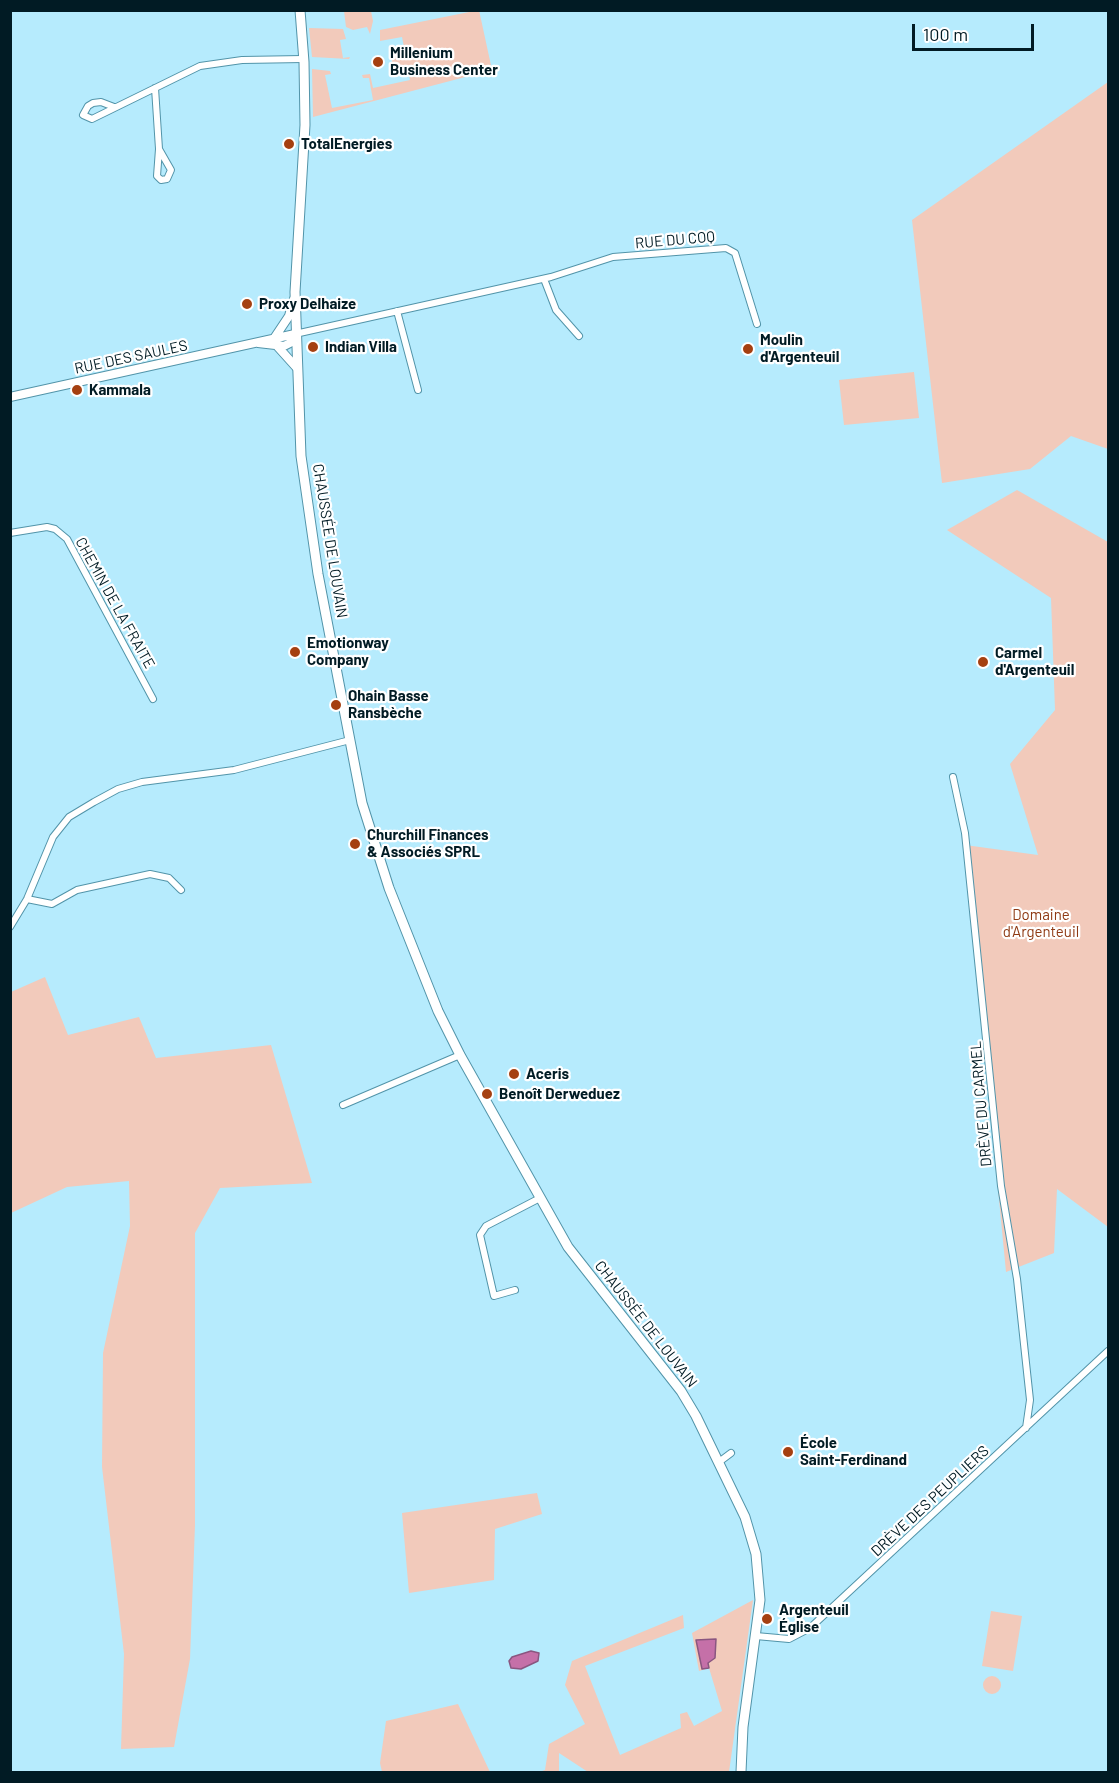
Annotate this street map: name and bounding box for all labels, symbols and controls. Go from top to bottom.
scale bar [915,12,1036,50]
text: 100 m [923,23,968,45]
place label: Millenium Business Center [390,44,498,79]
marker: Millenium Business Center [371,55,385,69]
place label: TotalEnergies [301,135,392,153]
marker: TotalEnergies [282,137,296,151]
street label: RUE DU COQ [634,228,716,252]
place label: Proxy Delhaize [259,295,356,313]
marker: Proxy Delhaize [240,297,254,311]
place label: Moulin d'Argenteuil [760,331,839,366]
street label: RUE DES SAULES [73,336,189,378]
place label: Indian Villa [325,338,397,356]
marker: Indian Villa [306,340,320,354]
marker: Moulin d'Argenteuil [741,342,755,356]
place label: Kammala [89,381,151,399]
marker: Kammala [70,383,84,397]
street label: CHAUSSÉE DE LOUVAIN [309,463,351,619]
street label: CHEMIN DE LA FRAITE [71,534,159,672]
place label: Emotionway Company [307,634,389,669]
place label: Carmel d'Argenteuil [995,644,1074,679]
marker: Emotionway Company [288,645,302,659]
marker: Carmel d'Argenteuil [976,655,990,669]
place label: Ohain Basse Ransbèche [348,687,429,722]
marker: Ohain Basse Ransbèche [329,698,343,712]
place label: Churchill Finances & Associés SPRL [367,826,489,861]
marker: Churchill Finances & Associés SPRL [348,837,362,851]
park label: Domaine d'Argenteuil [1003,906,1079,941]
street label: DRÈVE DU CARMEL [967,1041,995,1167]
place label: Aceris [526,1065,569,1083]
marker: Aceris [507,1067,521,1081]
place label: Benoît Derweduez [499,1085,620,1103]
marker: Benoît Derweduez [480,1087,494,1101]
street label: CHAUSSÉE DE LOUVAIN [591,1257,701,1391]
place label: École Saint-Ferdinand [800,1434,907,1469]
street label: DRÈVE DES PEUPLIERS [867,1442,993,1560]
marker: École Saint-Ferdinand [781,1445,795,1459]
place label: Argenteuil Église [779,1601,849,1636]
marker: Argenteuil Église [760,1612,774,1626]

